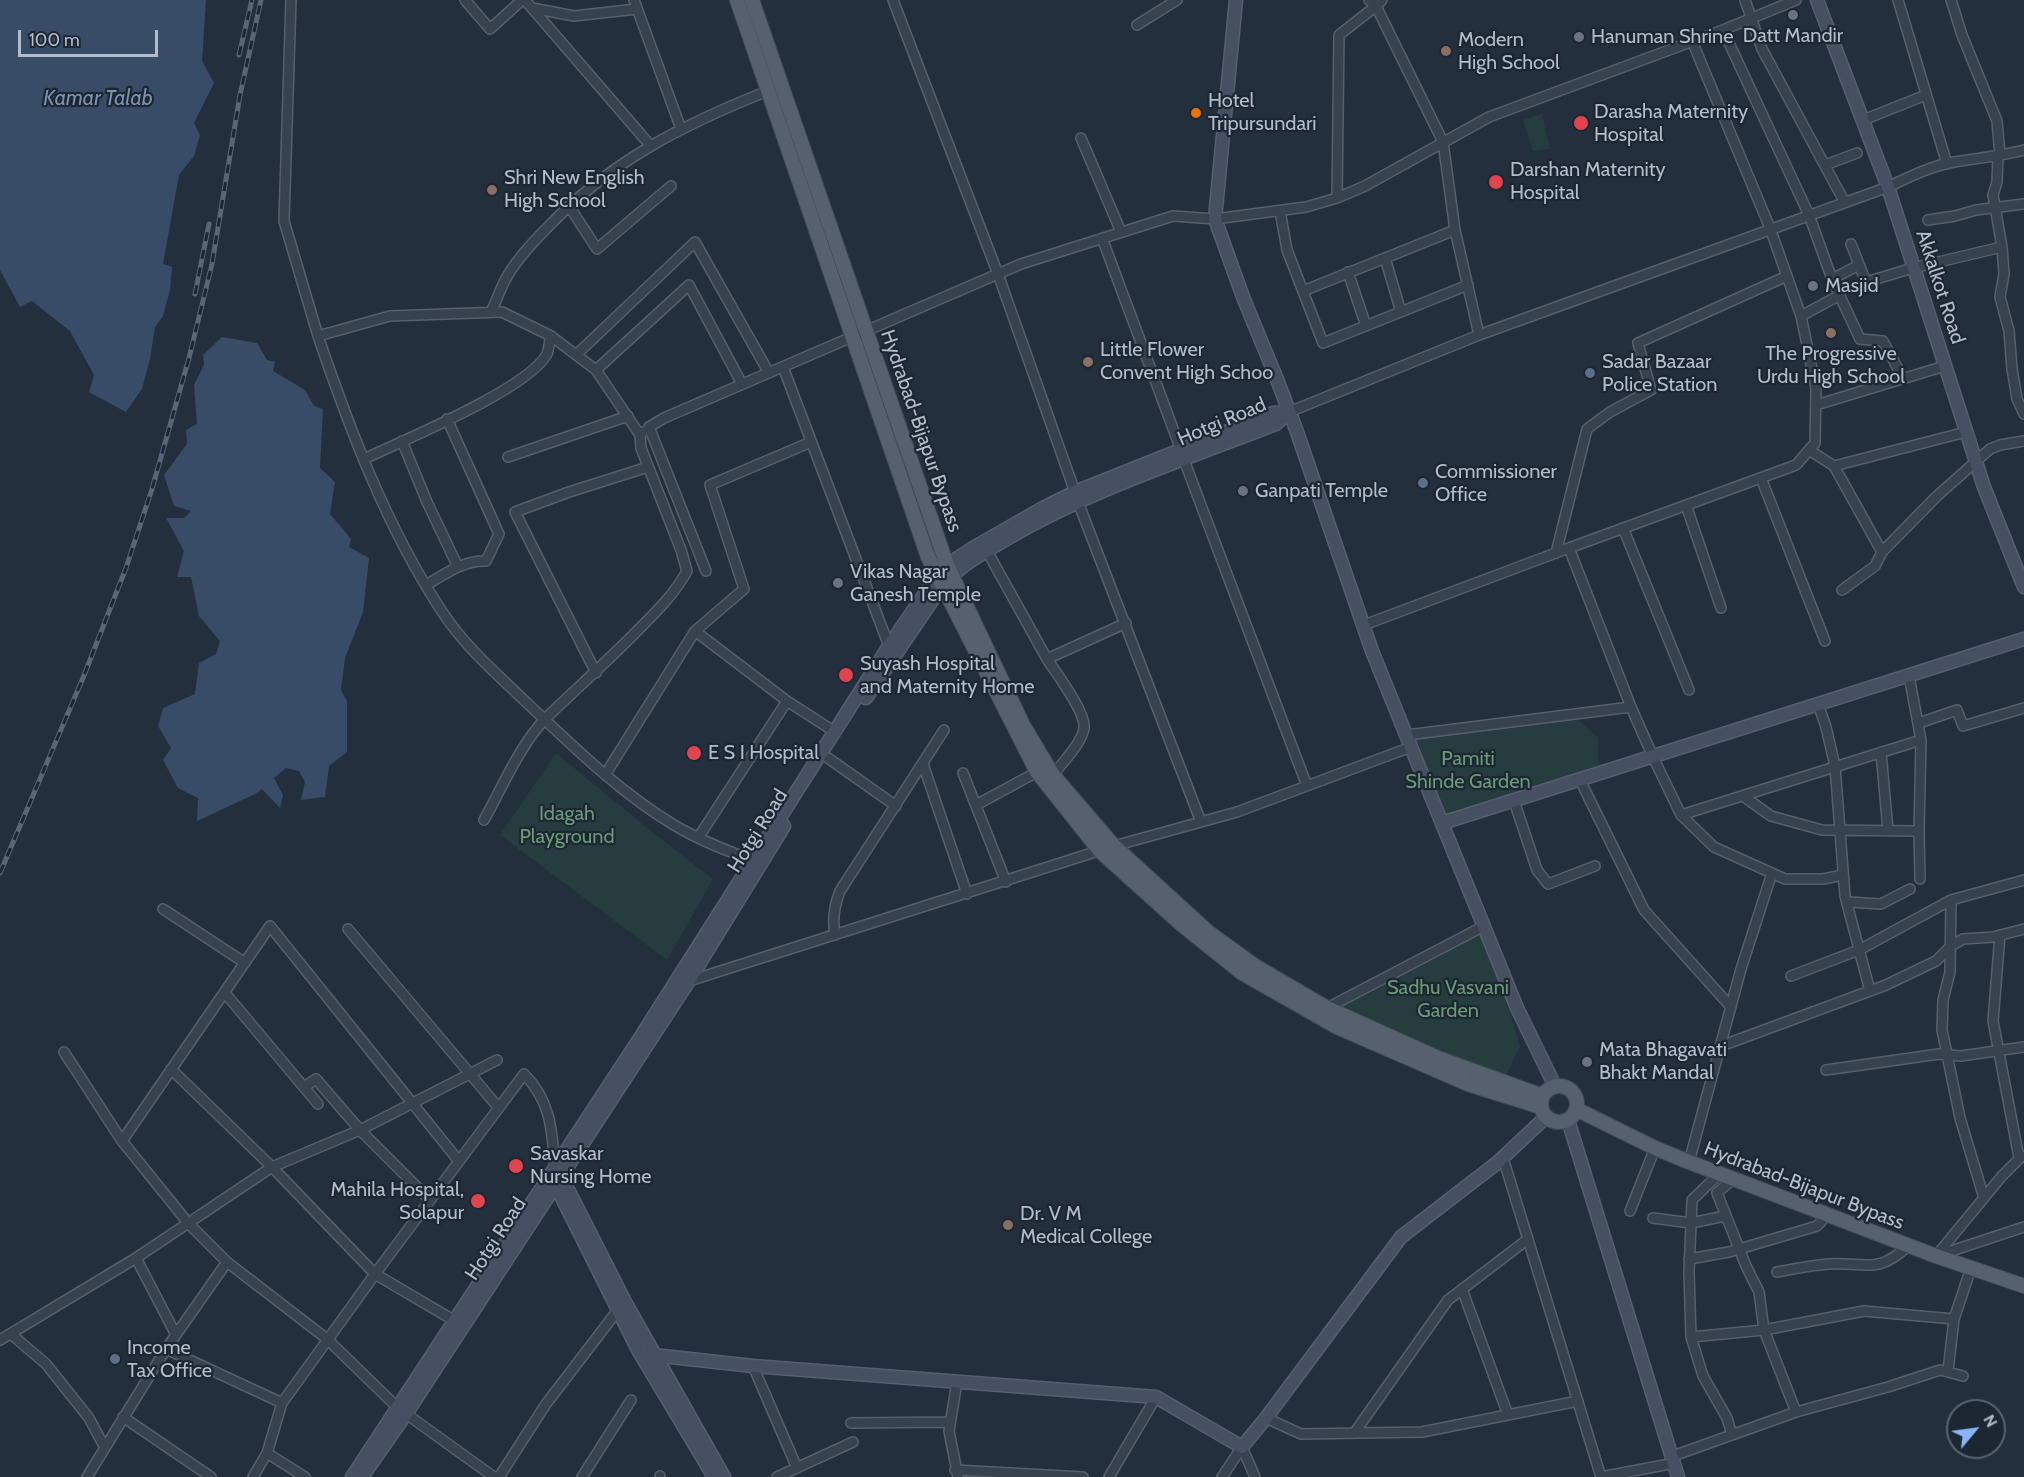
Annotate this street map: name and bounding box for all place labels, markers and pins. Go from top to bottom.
marker: Datt Mandir [1786,8,1800,22]
place label: Datt Mandir [1743,24,1843,48]
place label: Hanuman Shrine [1591,25,1733,49]
place label: Modern High School [1458,28,1560,75]
marker: Hanuman Shrine [1572,30,1586,44]
marker: Modern High School [1439,44,1453,58]
place label: Hotel Tripursundari [1208,89,1317,136]
place label: Darasha Maternity Hospital [1594,100,1748,147]
marker: Hotel Tripursundari [1189,106,1203,120]
marker: Darasha Maternity Hospital [1572,114,1590,132]
place label: Darshan Maternity Hospital [1510,158,1666,205]
place label: Shri New English High School [504,166,645,213]
marker: Darshan Maternity Hospital [1487,173,1505,191]
marker: Shri New English High School [485,183,499,197]
place label: Masjid [1825,274,1879,298]
marker: Masjid [1806,279,1820,293]
marker: The Progressive Urdu High School [1824,326,1838,340]
place label: Little Flower Convent High Schoo [1100,338,1273,385]
place label: The Progressive Urdu High School [1757,342,1905,389]
place label: Sadar Bazaar Police Station [1602,350,1717,397]
marker: Little Flower Convent High Schoo [1081,355,1095,369]
marker: Sadar Bazaar Police Station [1583,366,1597,380]
place label: Commissioner Office [1435,460,1557,507]
marker: Commissioner Office [1416,476,1430,490]
place label: Ganpati Temple [1255,479,1388,503]
marker: Ganpati Temple [1236,484,1250,498]
place label: Vikas Nagar Ganesh Temple [850,560,981,607]
marker: Vikas Nagar Ganesh Temple [831,576,845,590]
place label: Suyash Hospital and Maternity Home [860,652,1034,699]
marker: Suyash Hospital and Maternity Home [837,666,855,684]
place label: E S I Hospital [708,741,819,765]
marker: E S I Hospital [685,744,703,762]
place label: Mata Bhagavati Bhakt Mandal [1599,1038,1727,1085]
marker: Mata Bhagavati Bhakt Mandal [1580,1055,1594,1069]
place label: Savaskar Nursing Home [530,1142,651,1189]
marker: Savaskar Nursing Home [507,1157,525,1175]
place label: Mahila Hospital, Solapur [331,1178,464,1225]
marker: Mahila Hospital, Solapur [469,1192,487,1210]
place label: Dr. V M Medical College [1020,1202,1152,1249]
marker: Dr. V M Medical College [1001,1218,1015,1232]
place label: Income Tax Office [127,1336,212,1383]
marker: Income Tax Office [108,1352,122,1366]

